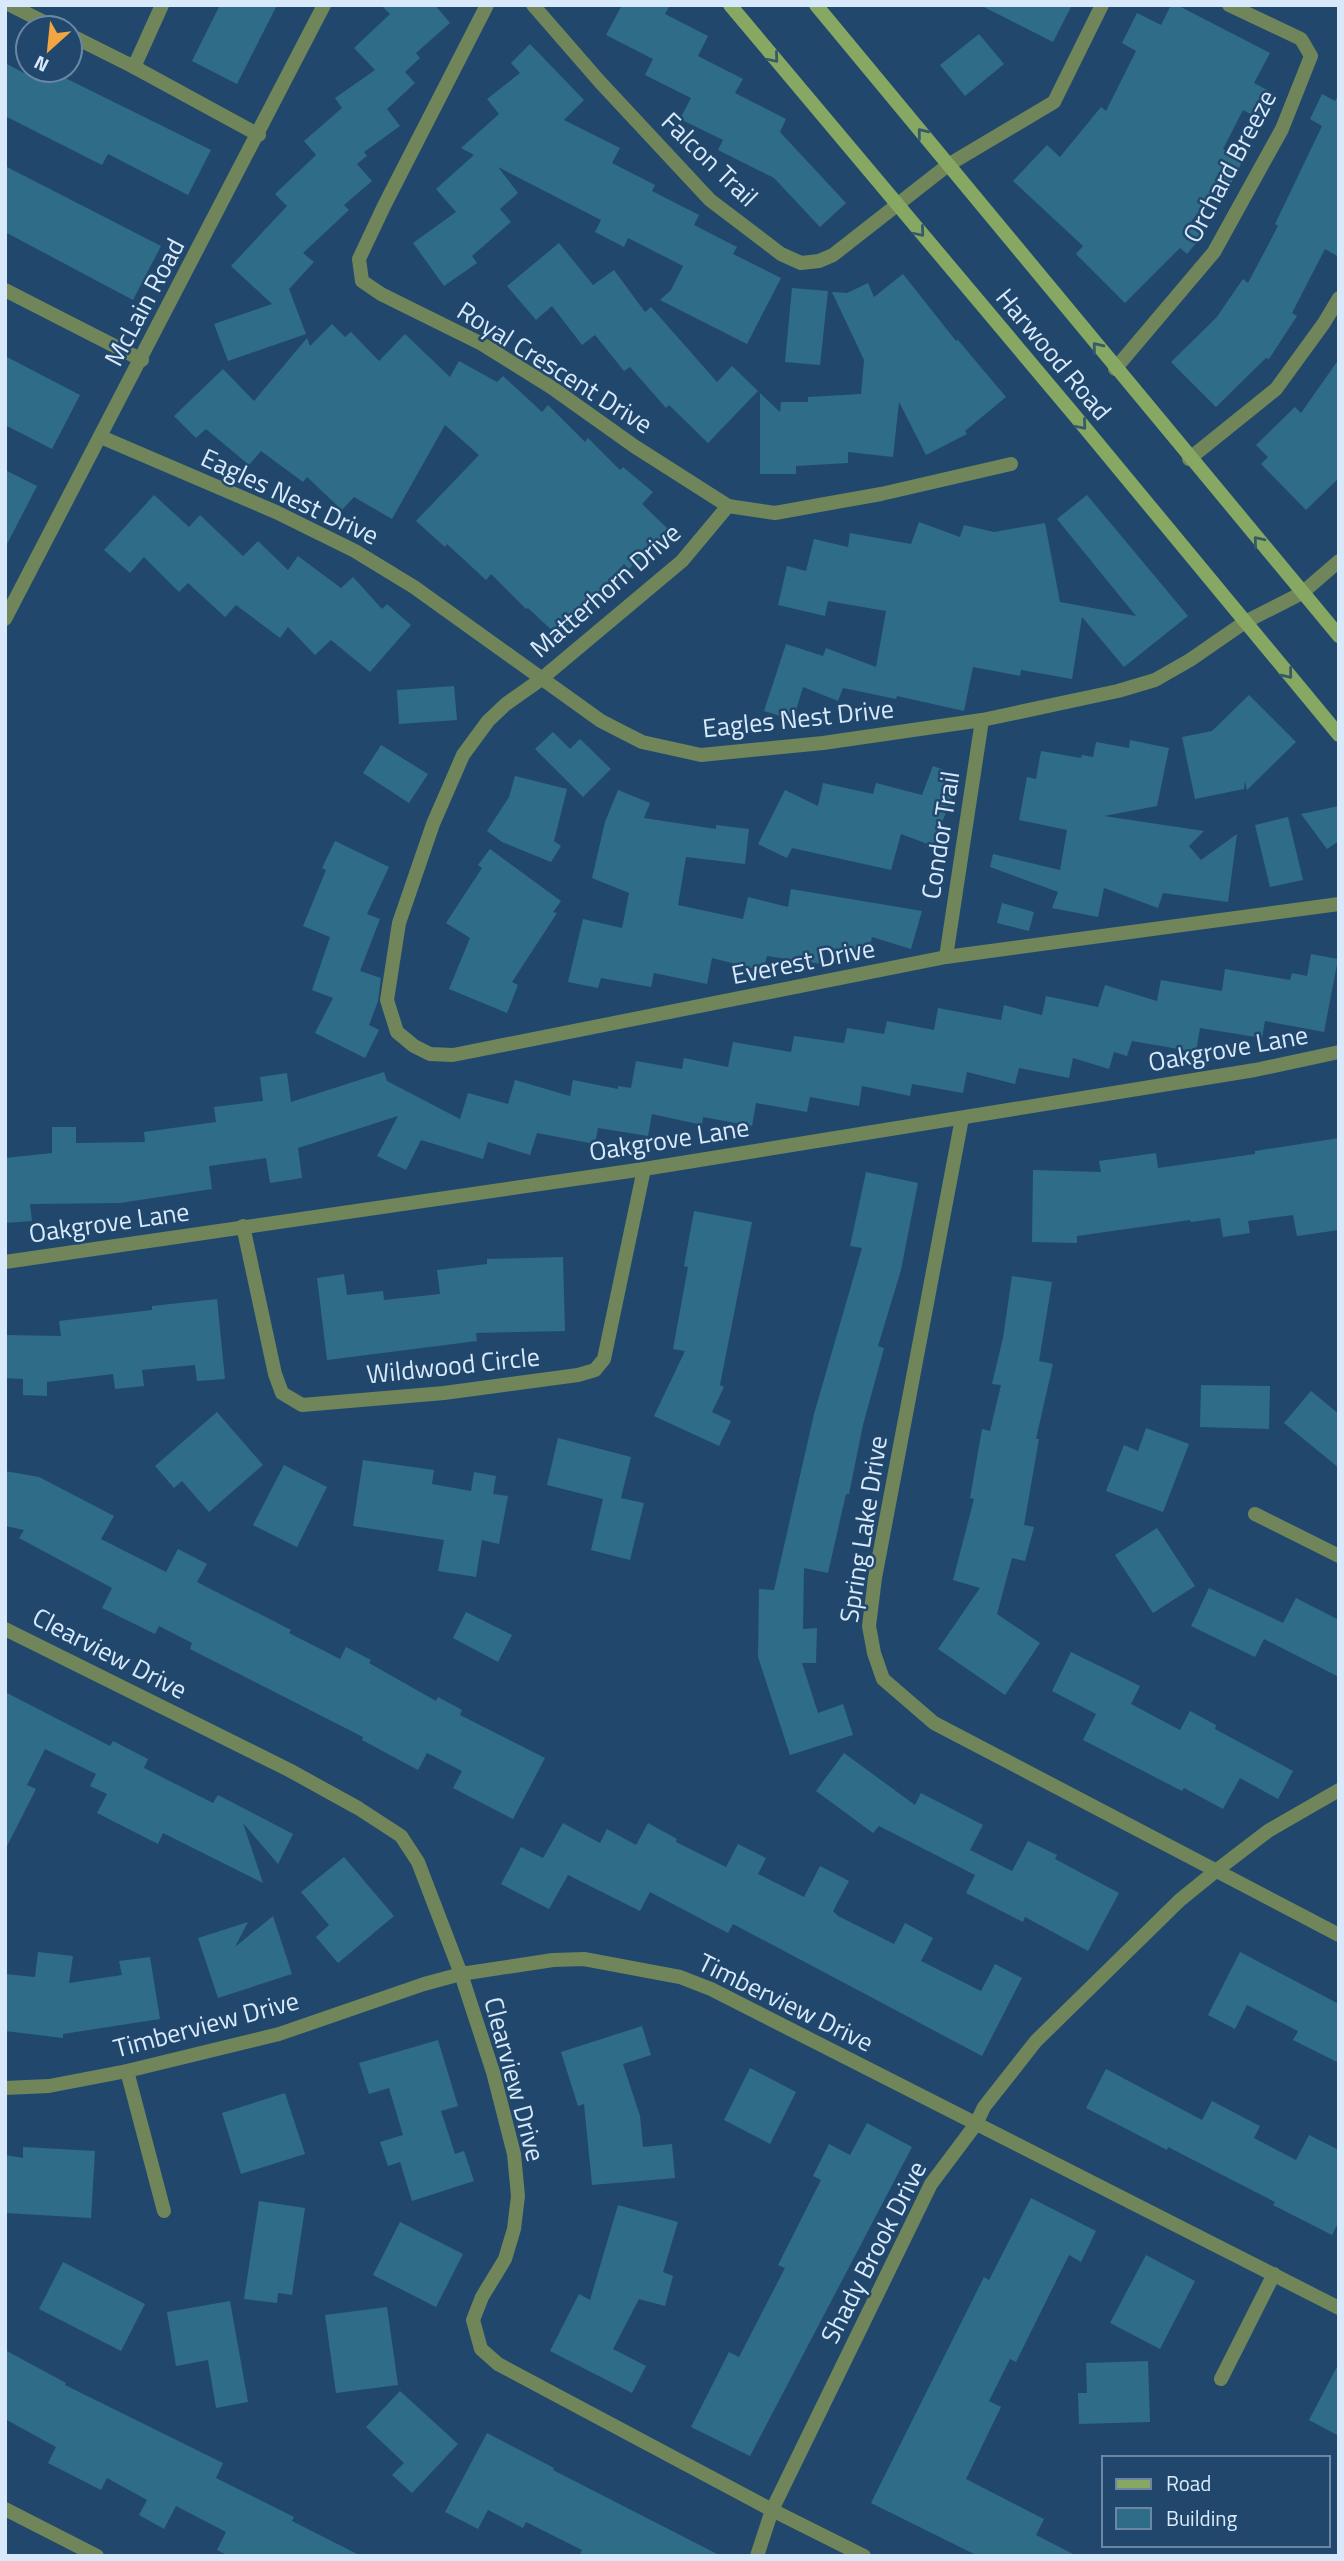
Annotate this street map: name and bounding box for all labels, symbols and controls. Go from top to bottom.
north arrow [14,14,84,84]
text: N [29,49,54,81]
one-way arrow [765,50,778,62]
street label: Orchard Breeze [1172,83,1286,249]
street label: Falcon Trail [653,103,767,215]
one-way arrow [918,128,930,141]
one-way arrow [912,224,924,237]
street label: McLain Road [94,231,194,373]
street label: Harwood Road [987,279,1121,429]
street label: Royal Crescent Drive [450,291,660,443]
one-way arrow [1093,342,1105,355]
one-way arrow [1074,416,1086,429]
street label: Eagles Nest Drive [195,438,385,554]
street label: Matterhorn Drive [521,513,689,667]
one-way arrow [1254,536,1266,549]
one-way arrow [1280,667,1293,679]
street label: Eagles Nest Drive [700,689,896,747]
street label: Condor Trail [911,768,969,902]
street label: Everest Drive [728,928,878,994]
street label: Oakgrove Lane [1145,1015,1311,1081]
street label: Oakgrove Lane [586,1107,752,1171]
street label: Oakgrove Lane [26,1191,192,1253]
street label: Wildwood Circle [364,1337,542,1393]
street label: Spring Lake Drive [829,1433,897,1625]
street label: Clearview Drive [26,1597,194,1709]
street label: Timberview Drive [692,1943,880,2061]
street label: Timberview Drive [109,1981,303,2067]
street label: Clearview Drive [474,1992,556,2166]
street label: Shady Brook Drive [810,2154,936,2350]
legend [1102,2456,1330,2547]
text: Road [1166,2467,1211,2499]
text: Building [1166,2502,1238,2534]

